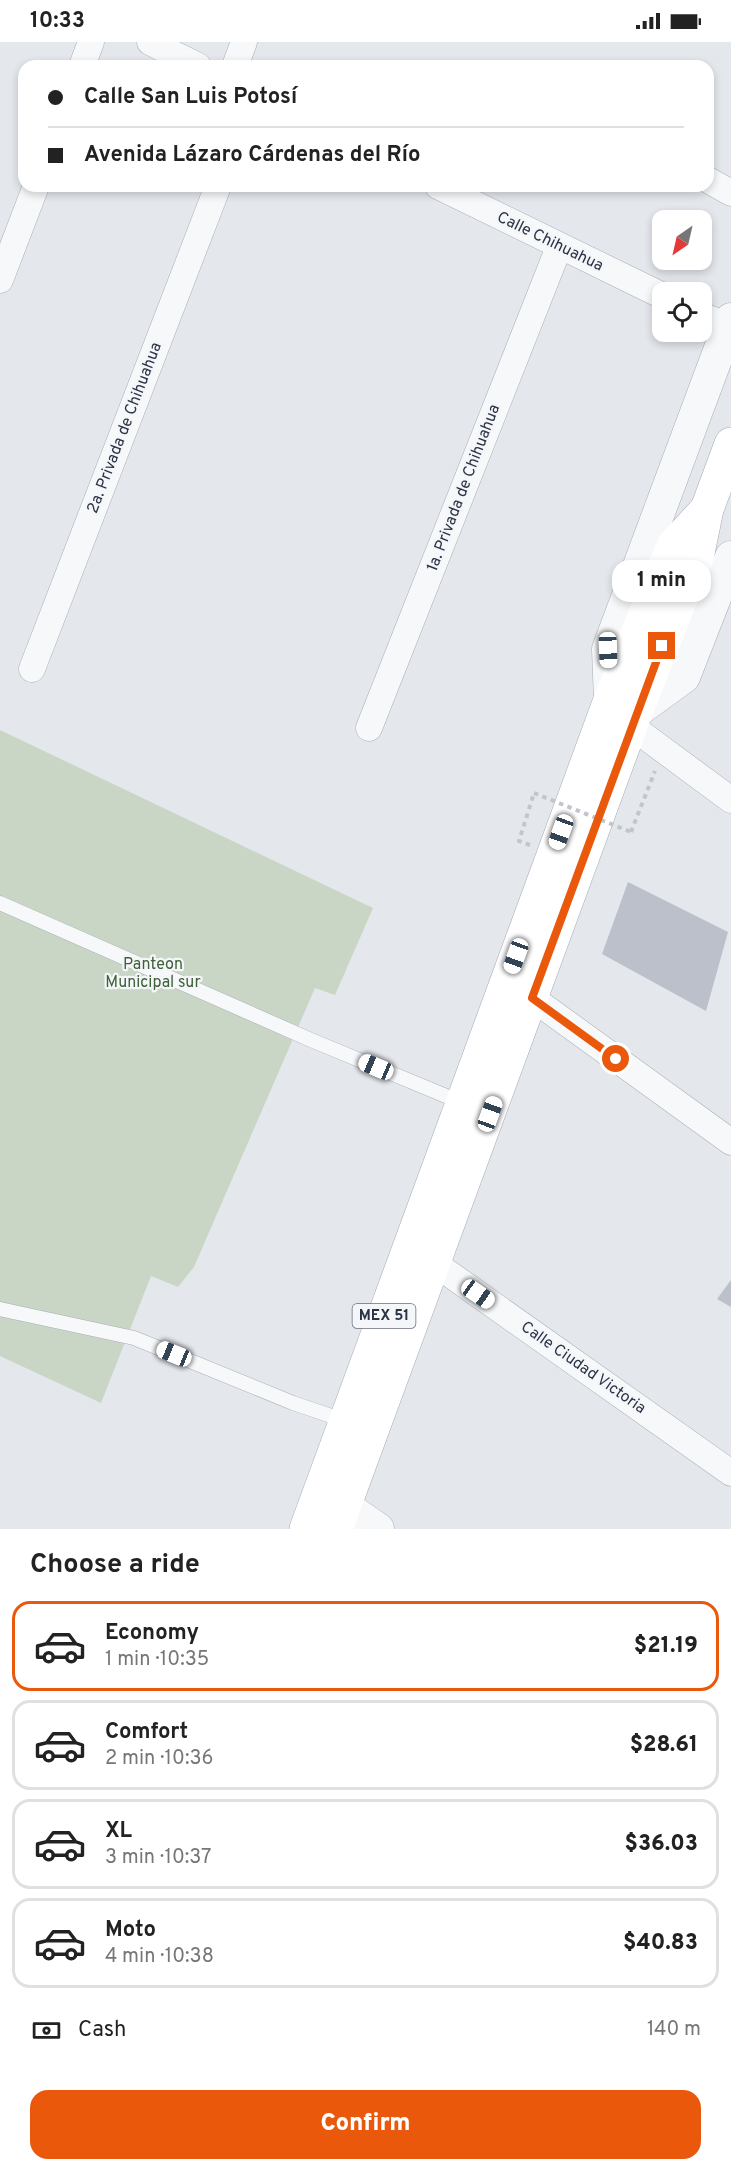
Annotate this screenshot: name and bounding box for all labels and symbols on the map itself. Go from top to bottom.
street label: Calle Chihuahua [493,208,607,276]
north arrow [652,210,712,270]
street label: 2a. Privada de Chihuahua [83,340,167,516]
street label: 1a. Privada de Chihuahua [423,402,505,574]
callout: 1 min [612,559,712,601]
car [598,632,618,668]
route end [648,632,675,659]
car [546,812,576,852]
car [501,936,531,976]
park label: Panteon Municipal sur [105,955,201,993]
route start [602,1045,629,1072]
car [356,1052,396,1082]
car [475,1094,505,1134]
car [458,1276,498,1312]
road number: MEX 51 [352,1304,416,1328]
street label: Calle Ciudad Victoria [517,1317,649,1419]
car [154,1339,194,1369]

